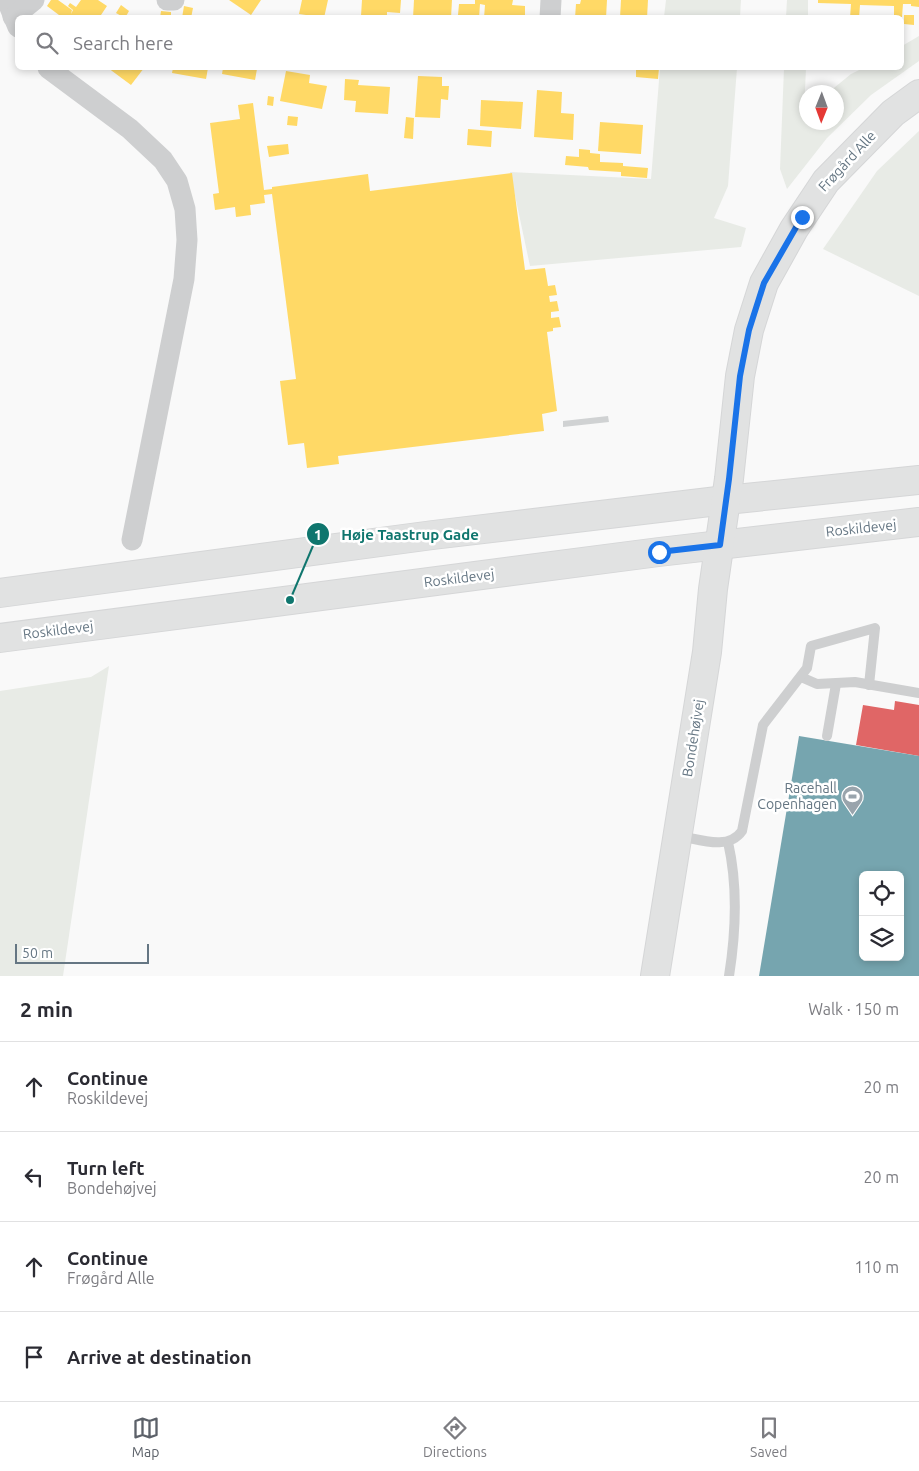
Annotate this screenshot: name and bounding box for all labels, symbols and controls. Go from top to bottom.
search box [15,15,904,70]
icon: search [33,29,61,57]
text: Search here [73,32,173,54]
north arrow [799,85,844,130]
street label: Frøgård Alle [815,127,879,195]
route end [791,206,814,229]
street label: Roskildevej [825,516,897,540]
callout: Høje Taastrup Gade [306,519,489,549]
text: 1 [314,526,322,543]
text: Høje Taastrup Gade [341,526,479,543]
route start [648,541,671,564]
street label: Roskildevej [423,566,495,590]
street label: Roskildevej [22,618,94,642]
street label: Bondehøjvej [679,698,707,778]
place label: Racehall Copenhagen [757,780,837,812]
sports icon: Racehall Copenhagen [841,784,865,815]
map controls [859,871,904,961]
button: locate [859,871,904,916]
button: layers [859,916,904,961]
scale bar [15,941,149,964]
text: 50 m [22,945,53,961]
text: 2 min [20,997,73,1021]
text: Walk · 150 m [808,1000,899,1018]
text: Continue [67,1067,148,1089]
icon: ahead [20,1073,48,1101]
text: 20 m [863,1078,899,1096]
text: Roskildevej [67,1089,148,1107]
text: Turn left [67,1157,145,1179]
icon: left [20,1163,48,1191]
text: 20 m [863,1168,899,1186]
text: Bondehøjvej [67,1179,157,1197]
text: Continue [67,1247,148,1269]
icon: ahead [20,1253,48,1281]
text: 110 m [854,1258,899,1276]
text: Frøgård Alle [67,1269,155,1287]
icon: arrive [20,1343,48,1371]
text: Arrive at destination [67,1346,252,1368]
tab: Map [132,1414,160,1460]
tab: Directions [423,1414,487,1460]
tab: Saved [750,1414,787,1460]

